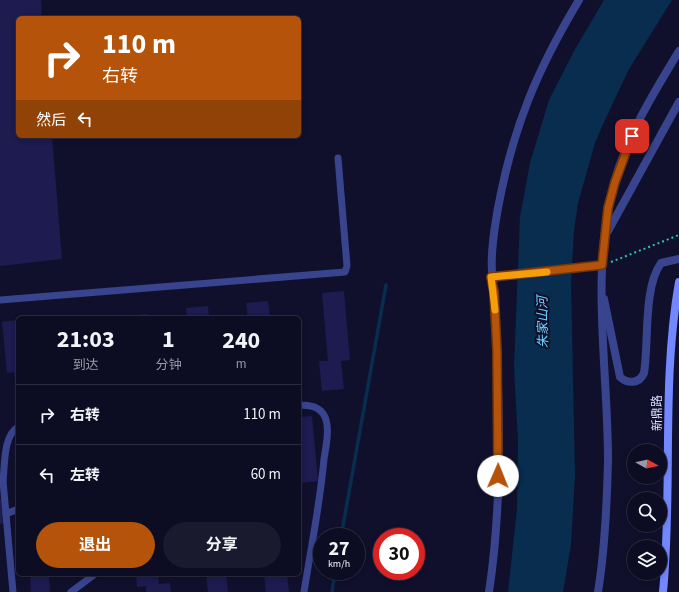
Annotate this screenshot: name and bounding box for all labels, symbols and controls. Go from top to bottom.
text: 110 m [102,24,176,64]
icon: right [36,32,88,84]
text: 右转 [102,64,138,89]
icon: left [74,108,96,130]
text: 然后 [36,110,66,131]
pin [615,119,649,153]
icon: arrive [621,125,643,147]
water label: 朱家山河 [533,293,552,348]
text: 21:03 [57,322,115,357]
text: 1 [162,322,175,357]
text: 240 [222,323,260,358]
text: m [236,355,247,373]
text: 到达 [73,356,99,374]
text: 分钟 [155,356,181,374]
street label: 新鼎路 [649,395,666,431]
icon: right [36,404,58,426]
text: 110 m [243,404,281,425]
text: 右转 [70,405,100,426]
north arrow [627,444,667,484]
map controls [627,444,667,580]
position arrow [477,455,519,497]
icon: left [36,464,58,486]
text: 60 m [251,464,281,485]
text: 左转 [70,465,100,486]
button: search [627,492,667,532]
button: 退出 [36,522,155,568]
button: 分享 [163,522,281,568]
speed limit sign: 30 [373,528,425,580]
text: 27 [328,535,350,563]
button: layers [627,540,667,580]
text: km/h [328,557,350,571]

